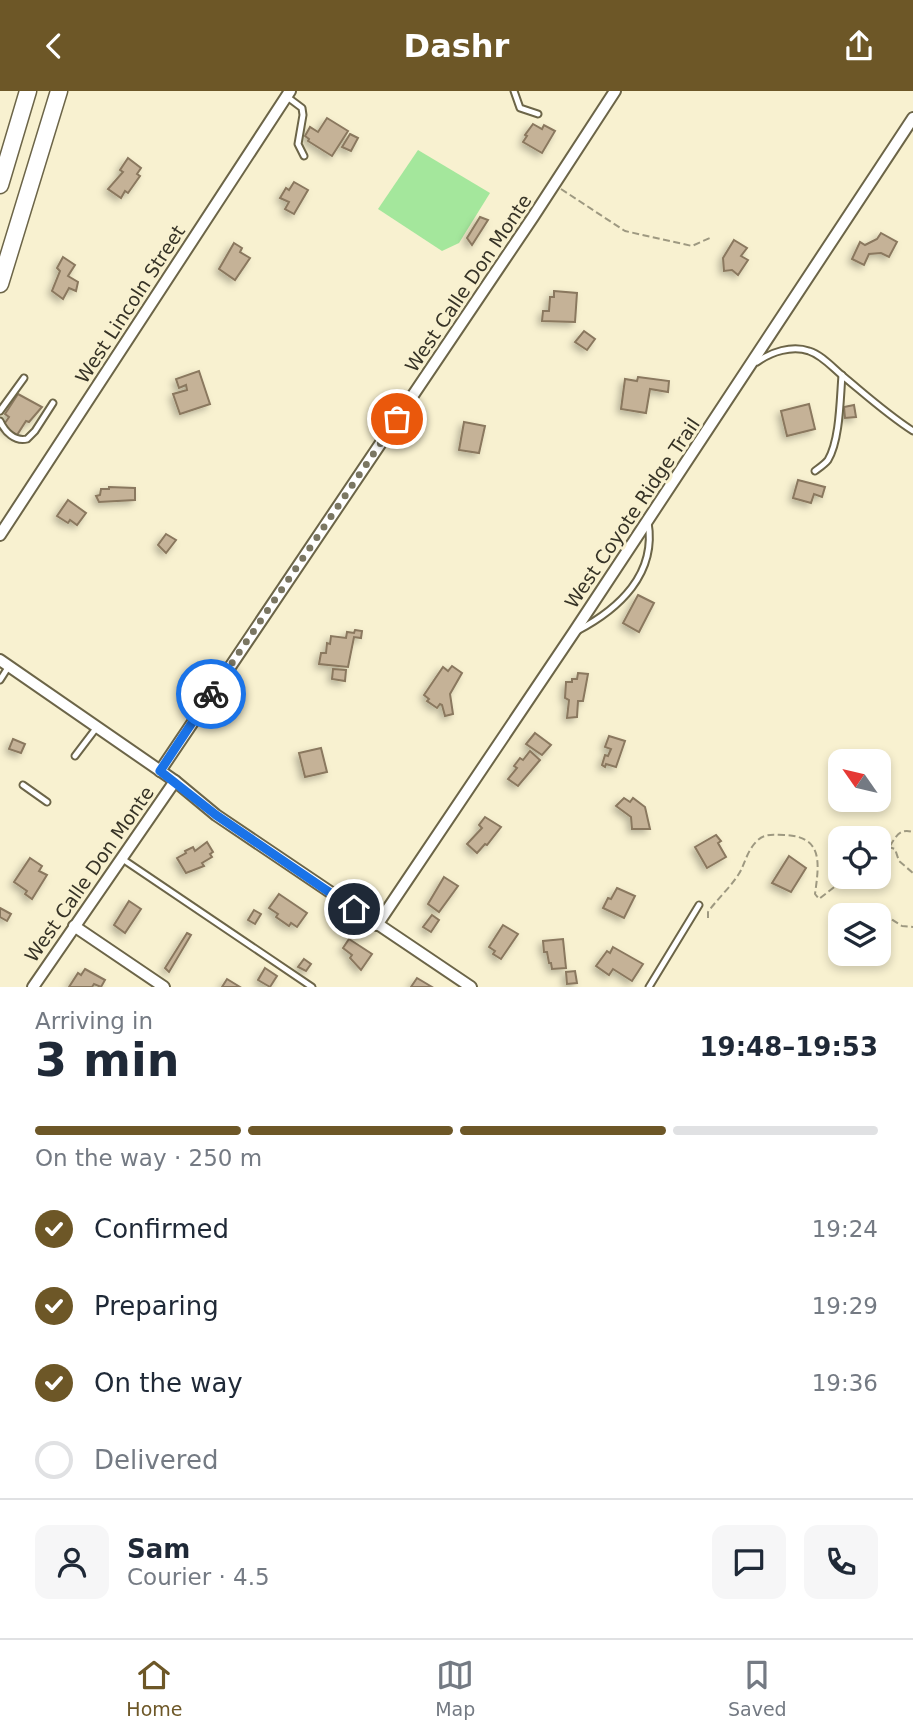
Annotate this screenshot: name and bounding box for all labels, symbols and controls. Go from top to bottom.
icon: back [35,27,73,65]
text: Dashr [404,27,509,65]
icon: share [840,27,878,65]
street label: West Calle Don Monte [400,190,536,376]
street label: West Lincoln Street [71,221,189,387]
pin [367,389,427,449]
icon: bag [378,400,416,438]
street label: West Coyote Ridge Trail [560,414,704,612]
courier [176,659,246,729]
icon: bike [192,675,230,713]
north arrow [828,749,891,812]
map controls [828,749,891,966]
street label: West Calle Don Monte [20,782,158,966]
button: locate [828,826,891,889]
pin [324,879,384,939]
icon: home [335,890,373,928]
button: layers [828,903,891,966]
text: Arriving in [35,1008,153,1034]
text: 19:48–19:53 [699,1032,878,1062]
text: 3 min [35,1033,179,1087]
text: On the way · 250 m [35,1145,262,1171]
icon: check [35,1210,73,1248]
text: Confirmed [94,1214,229,1244]
text: 19:24 [812,1216,878,1242]
icon: check [35,1287,73,1325]
text: Preparing [94,1291,219,1321]
text: 19:29 [812,1293,878,1319]
icon: check [35,1364,73,1402]
text: On the way [94,1368,243,1398]
text: 19:36 [812,1370,878,1396]
text: Delivered [94,1445,218,1475]
button: person [35,1525,109,1599]
button: chat [712,1525,786,1599]
button: phone [804,1525,878,1599]
text: Sam [127,1534,190,1564]
text: Courier · 4.5 [127,1564,270,1590]
tab: Home [126,1656,182,1720]
tab: Map [435,1656,475,1720]
tab: Saved [728,1656,787,1720]

